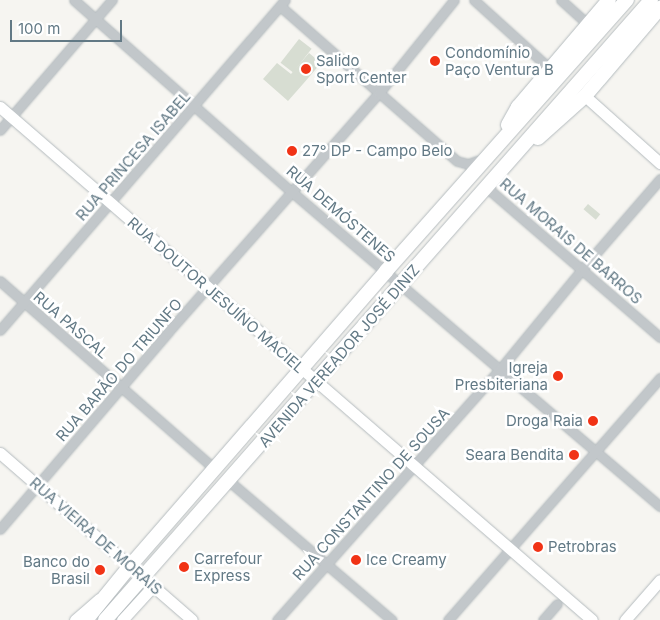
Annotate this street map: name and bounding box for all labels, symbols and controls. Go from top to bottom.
scale bar [12,10,125,42]
text: 100 m [18,19,60,38]
place label: Condomínio Paço Ventura B [445,43,554,78]
place label: Salido Sport Center [316,51,407,86]
marker: Condomínio Paço Ventura B [429,55,441,67]
marker: Salido Sport Center [300,63,312,75]
street label: RUA PRINCESA ISABEL [72,88,194,224]
place label: 27° DP - Campo Belo [302,142,453,160]
marker: 27° DP - Campo Belo [286,145,298,157]
street label: RUA DEMÓSTENES [283,162,399,266]
street label: RUA MORAIS DE BARROS [496,174,646,308]
street label: RUA DOUTOR JESUÍNO MACIEL [124,213,308,377]
street label: AVENIDA VEREADOR JOSÉ DINIZ [255,261,423,451]
street label: RUA PASCAL [30,288,112,362]
street label: RUA BARÃO DO TRIUNFO [52,295,186,445]
place label: Igreja Presbiteriana [455,358,548,393]
marker: Igreja Presbiteriana [552,370,564,382]
street label: RUA CONSTANTINO DE SOUSA [289,404,453,584]
place label: Droga Raia [506,412,583,430]
marker: Droga Raia [587,415,599,427]
place label: Seara Bendita [465,446,564,464]
marker: Seara Bendita [568,449,580,461]
street label: RUA VIEIRA DE MORAIS [26,474,166,598]
place label: Petrobras [548,538,617,556]
marker: Petrobras [532,541,544,553]
place label: Carrefour Express [194,549,262,584]
place label: Ice Creamy [366,551,447,569]
place label: Banco do Brasil [23,552,90,587]
marker: Ice Creamy [350,554,362,566]
marker: Carrefour Express [178,561,190,573]
marker: Banco do Brasil [94,564,106,576]

